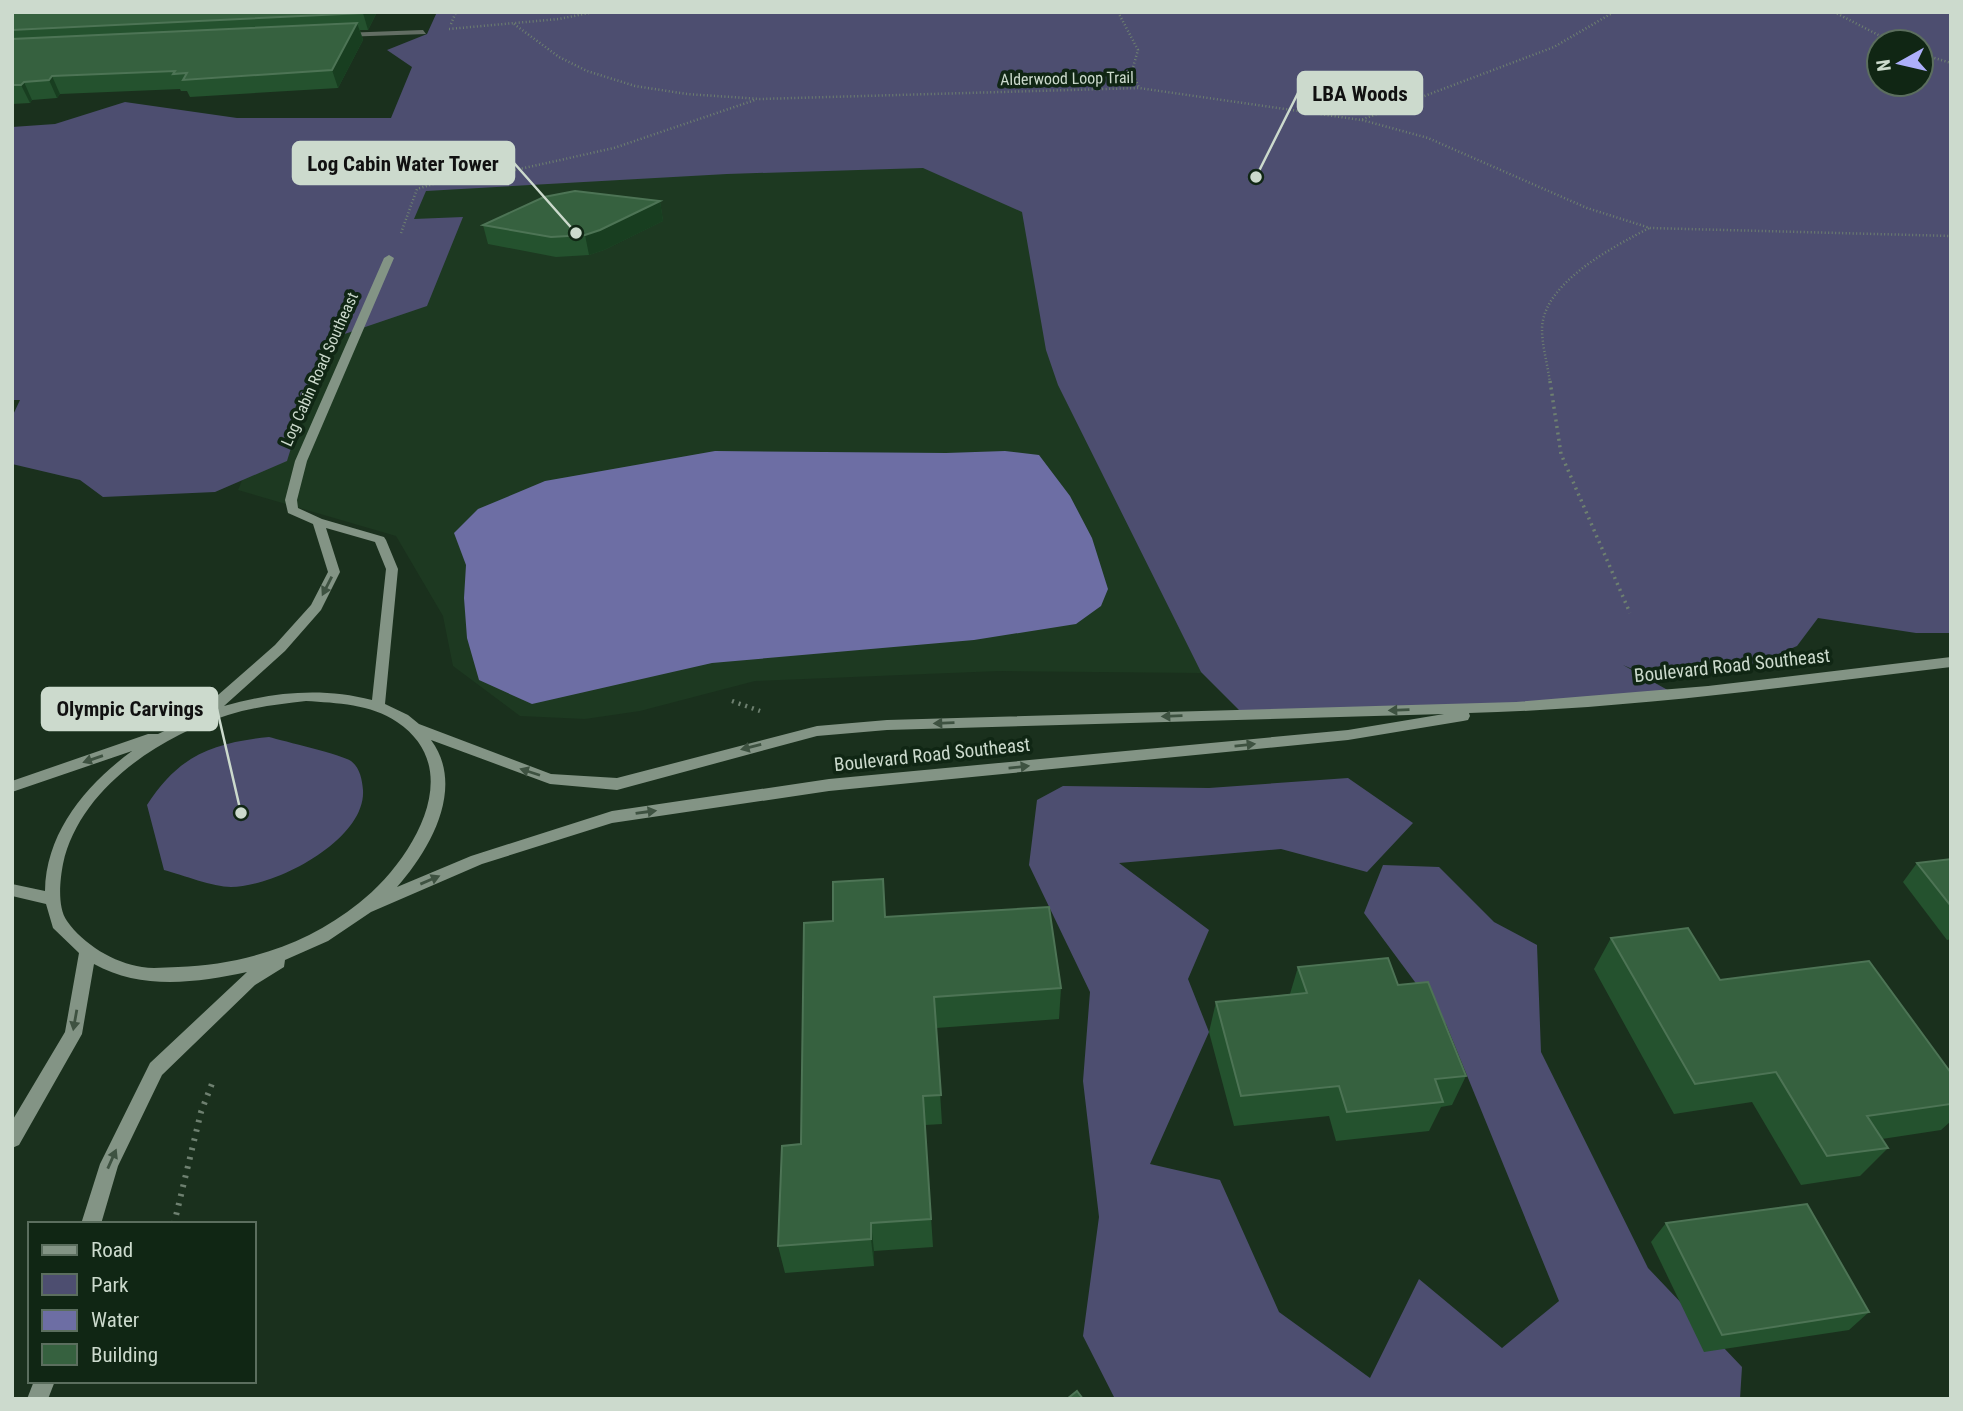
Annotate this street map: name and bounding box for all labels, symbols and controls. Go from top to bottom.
north arrow [1865,28,1935,98]
text: N [1871,58,1896,73]
street label: Alderwood Loop Trail [1000,68,1134,89]
callout: LBA Woods [1298,72,1422,114]
text: LBA Woods [1312,82,1408,106]
callout: Log Cabin Water Tower [293,142,514,184]
text: Log Cabin Water Tower [307,152,499,176]
street label: Log Cabin Road Southeast [277,289,362,449]
one-way arrow [321,576,332,596]
street label: Boulevard Road Southeast [1633,644,1831,687]
callout: Olympic Carvings [42,688,217,730]
text: Olympic Carvings [56,697,204,721]
one-way arrow [1388,704,1410,716]
one-way arrow [1160,711,1182,722]
one-way arrow [933,718,955,729]
street label: Boulevard Road Southeast [833,733,1031,776]
one-way arrow [1234,739,1256,750]
one-way arrow [740,742,762,753]
one-way arrow [83,754,104,765]
one-way arrow [1008,761,1030,772]
one-way arrow [519,766,540,777]
one-way arrow [635,806,657,817]
one-way arrow [419,875,440,886]
one-way arrow [69,1009,80,1031]
one-way arrow [106,1149,118,1169]
legend [28,1222,256,1383]
text: Road [91,1238,133,1262]
text: Park [91,1273,129,1297]
text: Water [91,1308,139,1332]
text: Building [91,1343,158,1367]

